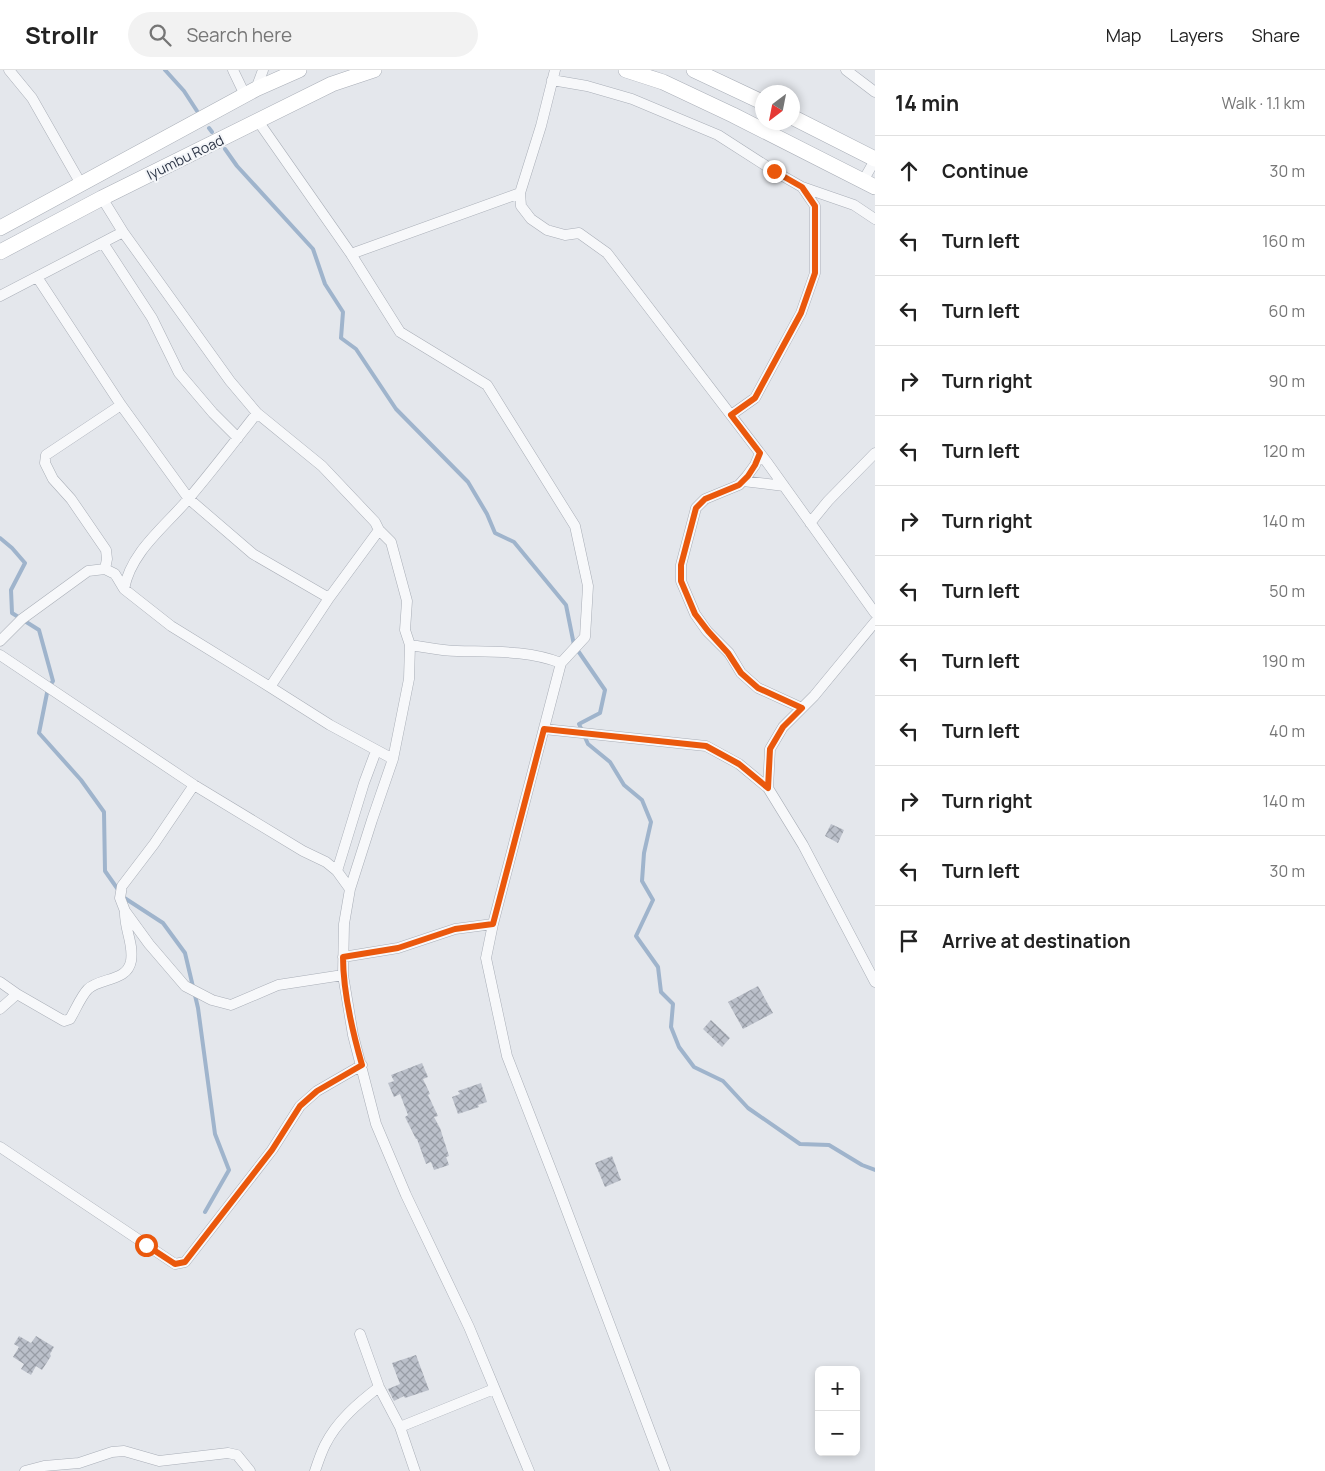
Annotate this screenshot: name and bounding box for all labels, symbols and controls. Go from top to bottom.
search box [128,12,478,57]
text: Strollr [25,18,98,51]
icon: search [146,21,174,49]
text: Search here [186,22,292,48]
text: Map [1106,23,1141,47]
text: Layers [1169,23,1223,47]
text: Share [1251,23,1300,47]
north arrow [755,85,800,130]
text: 14 min [895,89,959,117]
text: Walk · 1.1 km [1221,92,1305,114]
street label: Iyumbu Road [143,130,227,184]
icon: ahead [895,157,923,185]
text: Continue [942,158,1028,184]
route end [763,160,786,183]
text: 30 m [1270,160,1305,182]
icon: left [895,227,923,255]
text: Turn left [942,228,1020,254]
text: 160 m [1262,230,1305,252]
icon: left [895,297,923,325]
text: Turn left [942,298,1020,324]
text: 60 m [1269,300,1305,322]
icon: right [895,367,923,395]
text: Turn right [942,368,1032,394]
text: 90 m [1269,370,1305,392]
icon: left [895,437,923,465]
text: Turn left [942,438,1020,464]
text: 120 m [1263,440,1305,462]
icon: right [895,507,923,535]
text: Turn right [942,508,1032,534]
text: 140 m [1263,510,1305,532]
icon: left [895,577,923,605]
text: Turn left [942,578,1020,604]
text: 50 m [1269,580,1305,602]
icon: left [895,647,923,675]
text: Turn left [942,648,1020,674]
text: 190 m [1262,650,1305,672]
icon: left [895,717,923,745]
text: Turn left [942,718,1020,744]
text: 40 m [1269,720,1305,742]
icon: right [895,787,923,815]
text: Turn right [942,788,1032,814]
text: 140 m [1263,790,1305,812]
icon: left [895,857,923,885]
text: Turn left [942,858,1020,884]
text: 30 m [1270,860,1305,882]
icon: arrive [895,927,923,955]
text: Arrive at destination [942,928,1131,954]
route start [135,1234,158,1257]
map controls [815,1366,860,1456]
button: + [815,1366,860,1411]
button: − [815,1411,860,1456]

